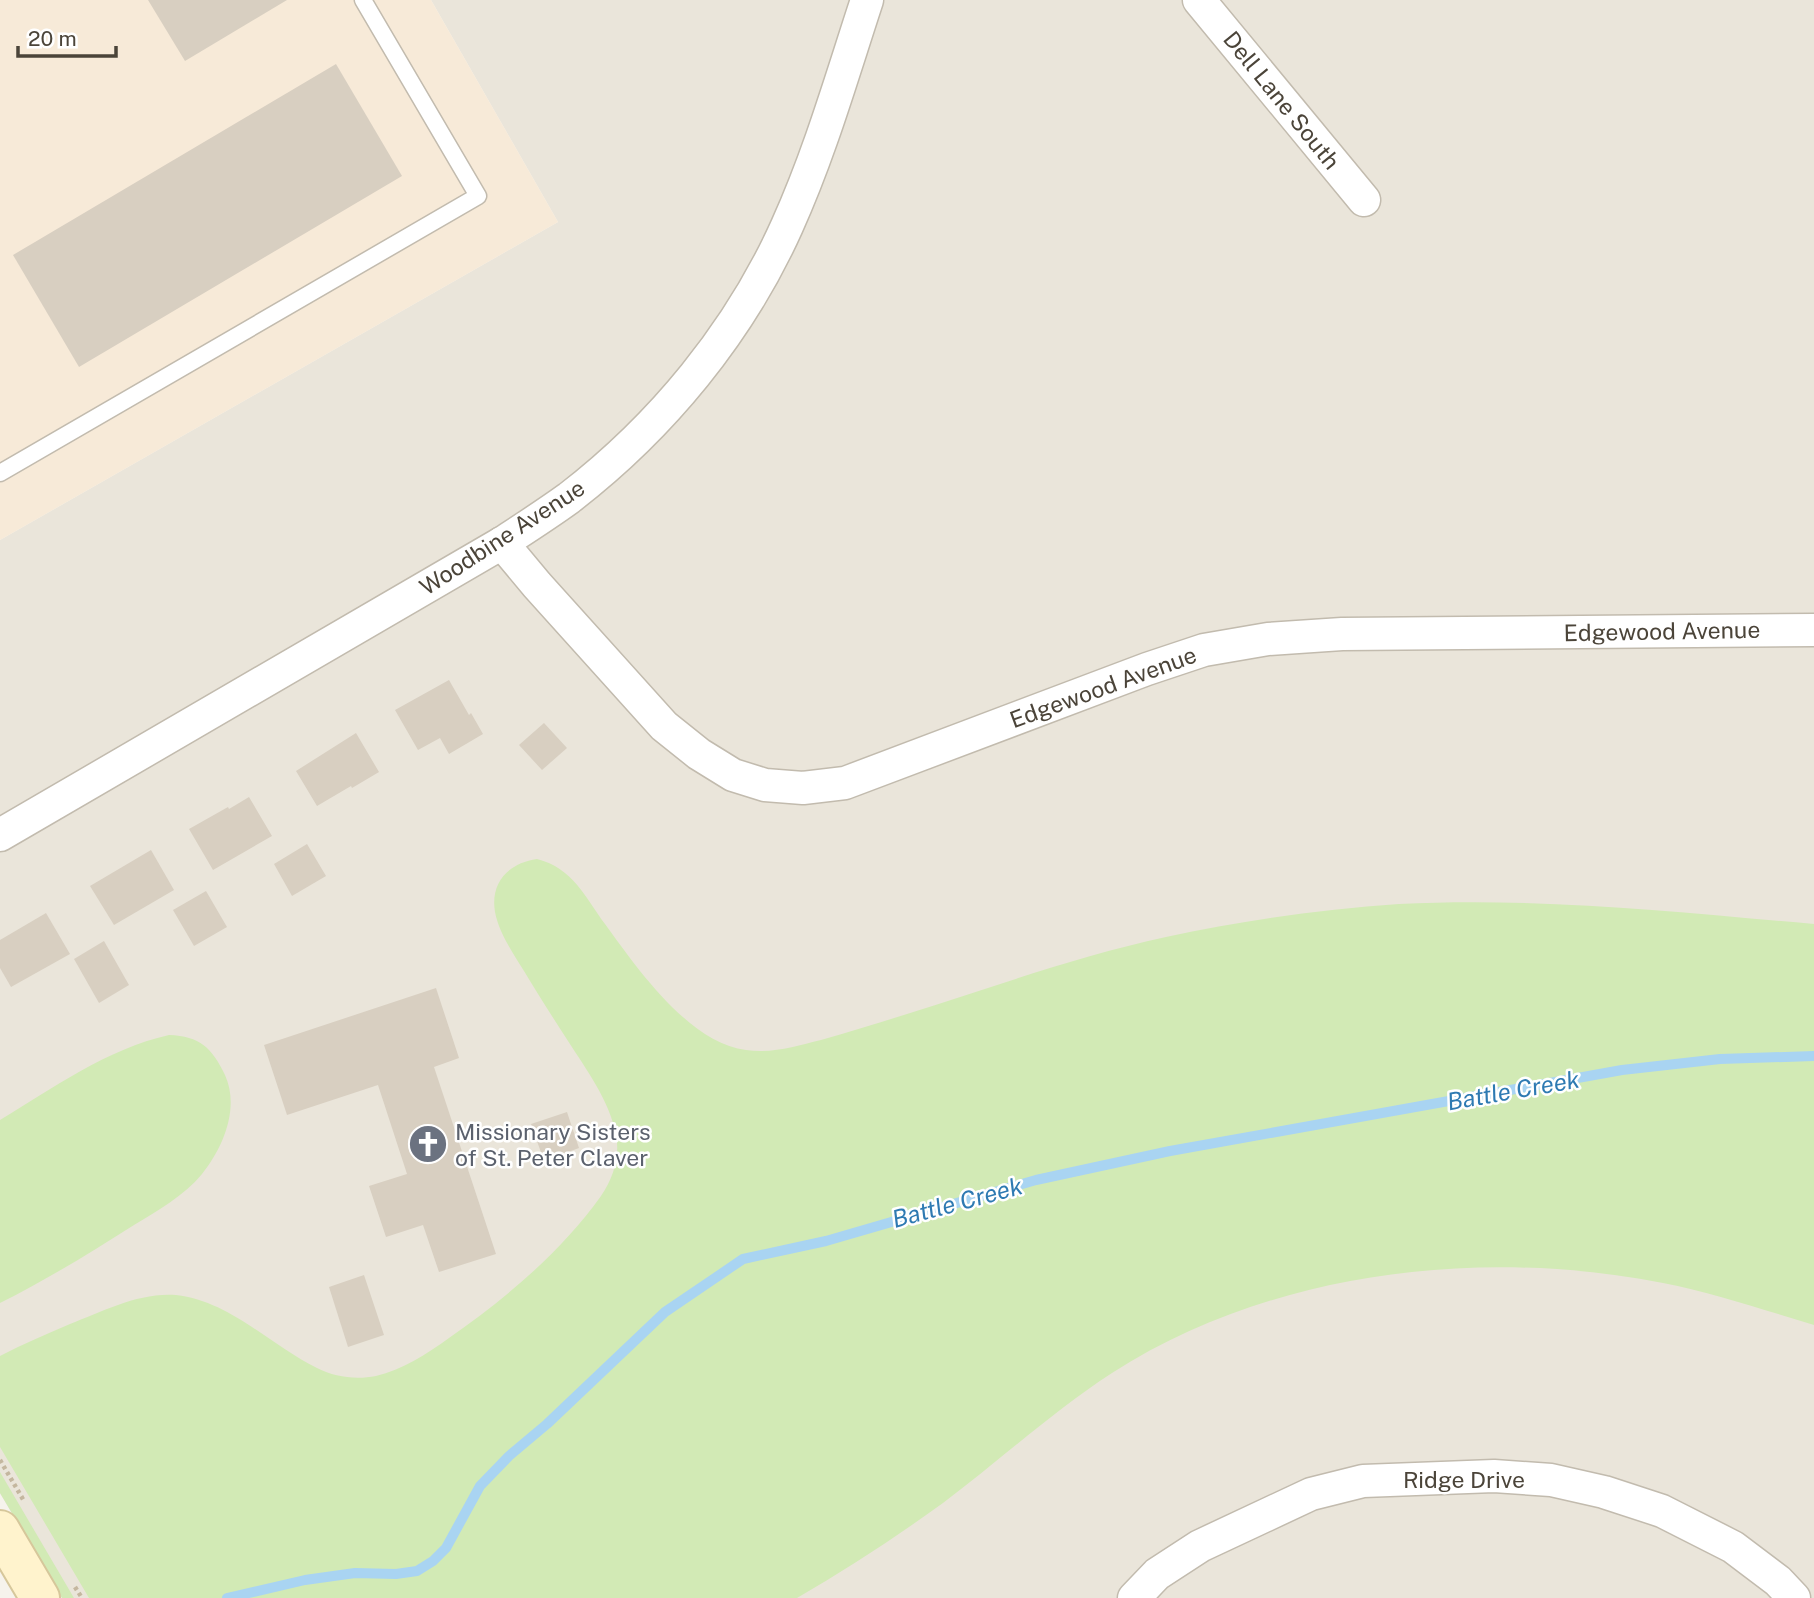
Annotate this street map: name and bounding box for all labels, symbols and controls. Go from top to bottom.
scale bar [18,14,116,58]
text: 20 m [28,26,77,51]
street label: Dell Lane South [1218,26,1346,174]
street label: Woodbine Avenue [415,474,589,600]
street label: Edgewood Avenue [1563,616,1761,646]
street label: Edgewood Avenue [1006,641,1200,733]
water label: Battle Creek [1445,1065,1581,1115]
place label: Missionary Sisters of St. Peter Claver [455,1118,651,1171]
church icon: Missionary Sisters of St. Peter Claver [407,1123,449,1165]
water label: Battle Creek [889,1171,1025,1233]
street label: Ridge Drive [1403,1466,1525,1493]

